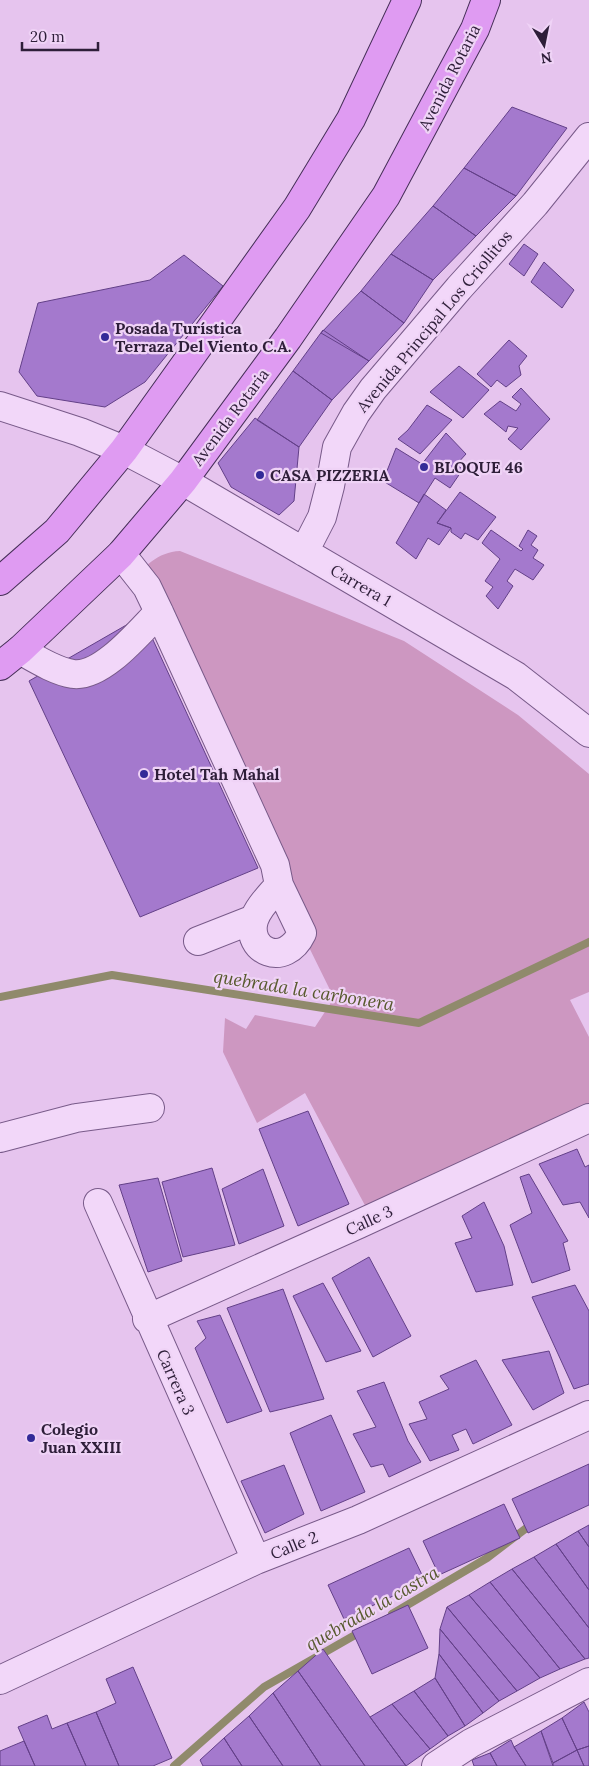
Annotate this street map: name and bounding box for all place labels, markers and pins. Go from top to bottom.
place label: Posada Turística Terraza Del Viento C.A. [115,318,292,356]
marker: Posada Turística Terraza Del Viento C.A. [99,331,111,343]
place label: BLOQUE 46 [434,457,523,477]
marker: BLOQUE 46 [418,461,430,473]
place label: CASA PIZZERIA [270,465,390,485]
marker: CASA PIZZERIA [254,469,266,481]
place label: Hotel Tah Mahal [154,764,280,784]
marker: Hotel Tah Mahal [138,768,150,780]
place label: Colegio Juan XXIII [41,1419,122,1457]
marker: Colegio Juan XXIII [25,1432,37,1444]

